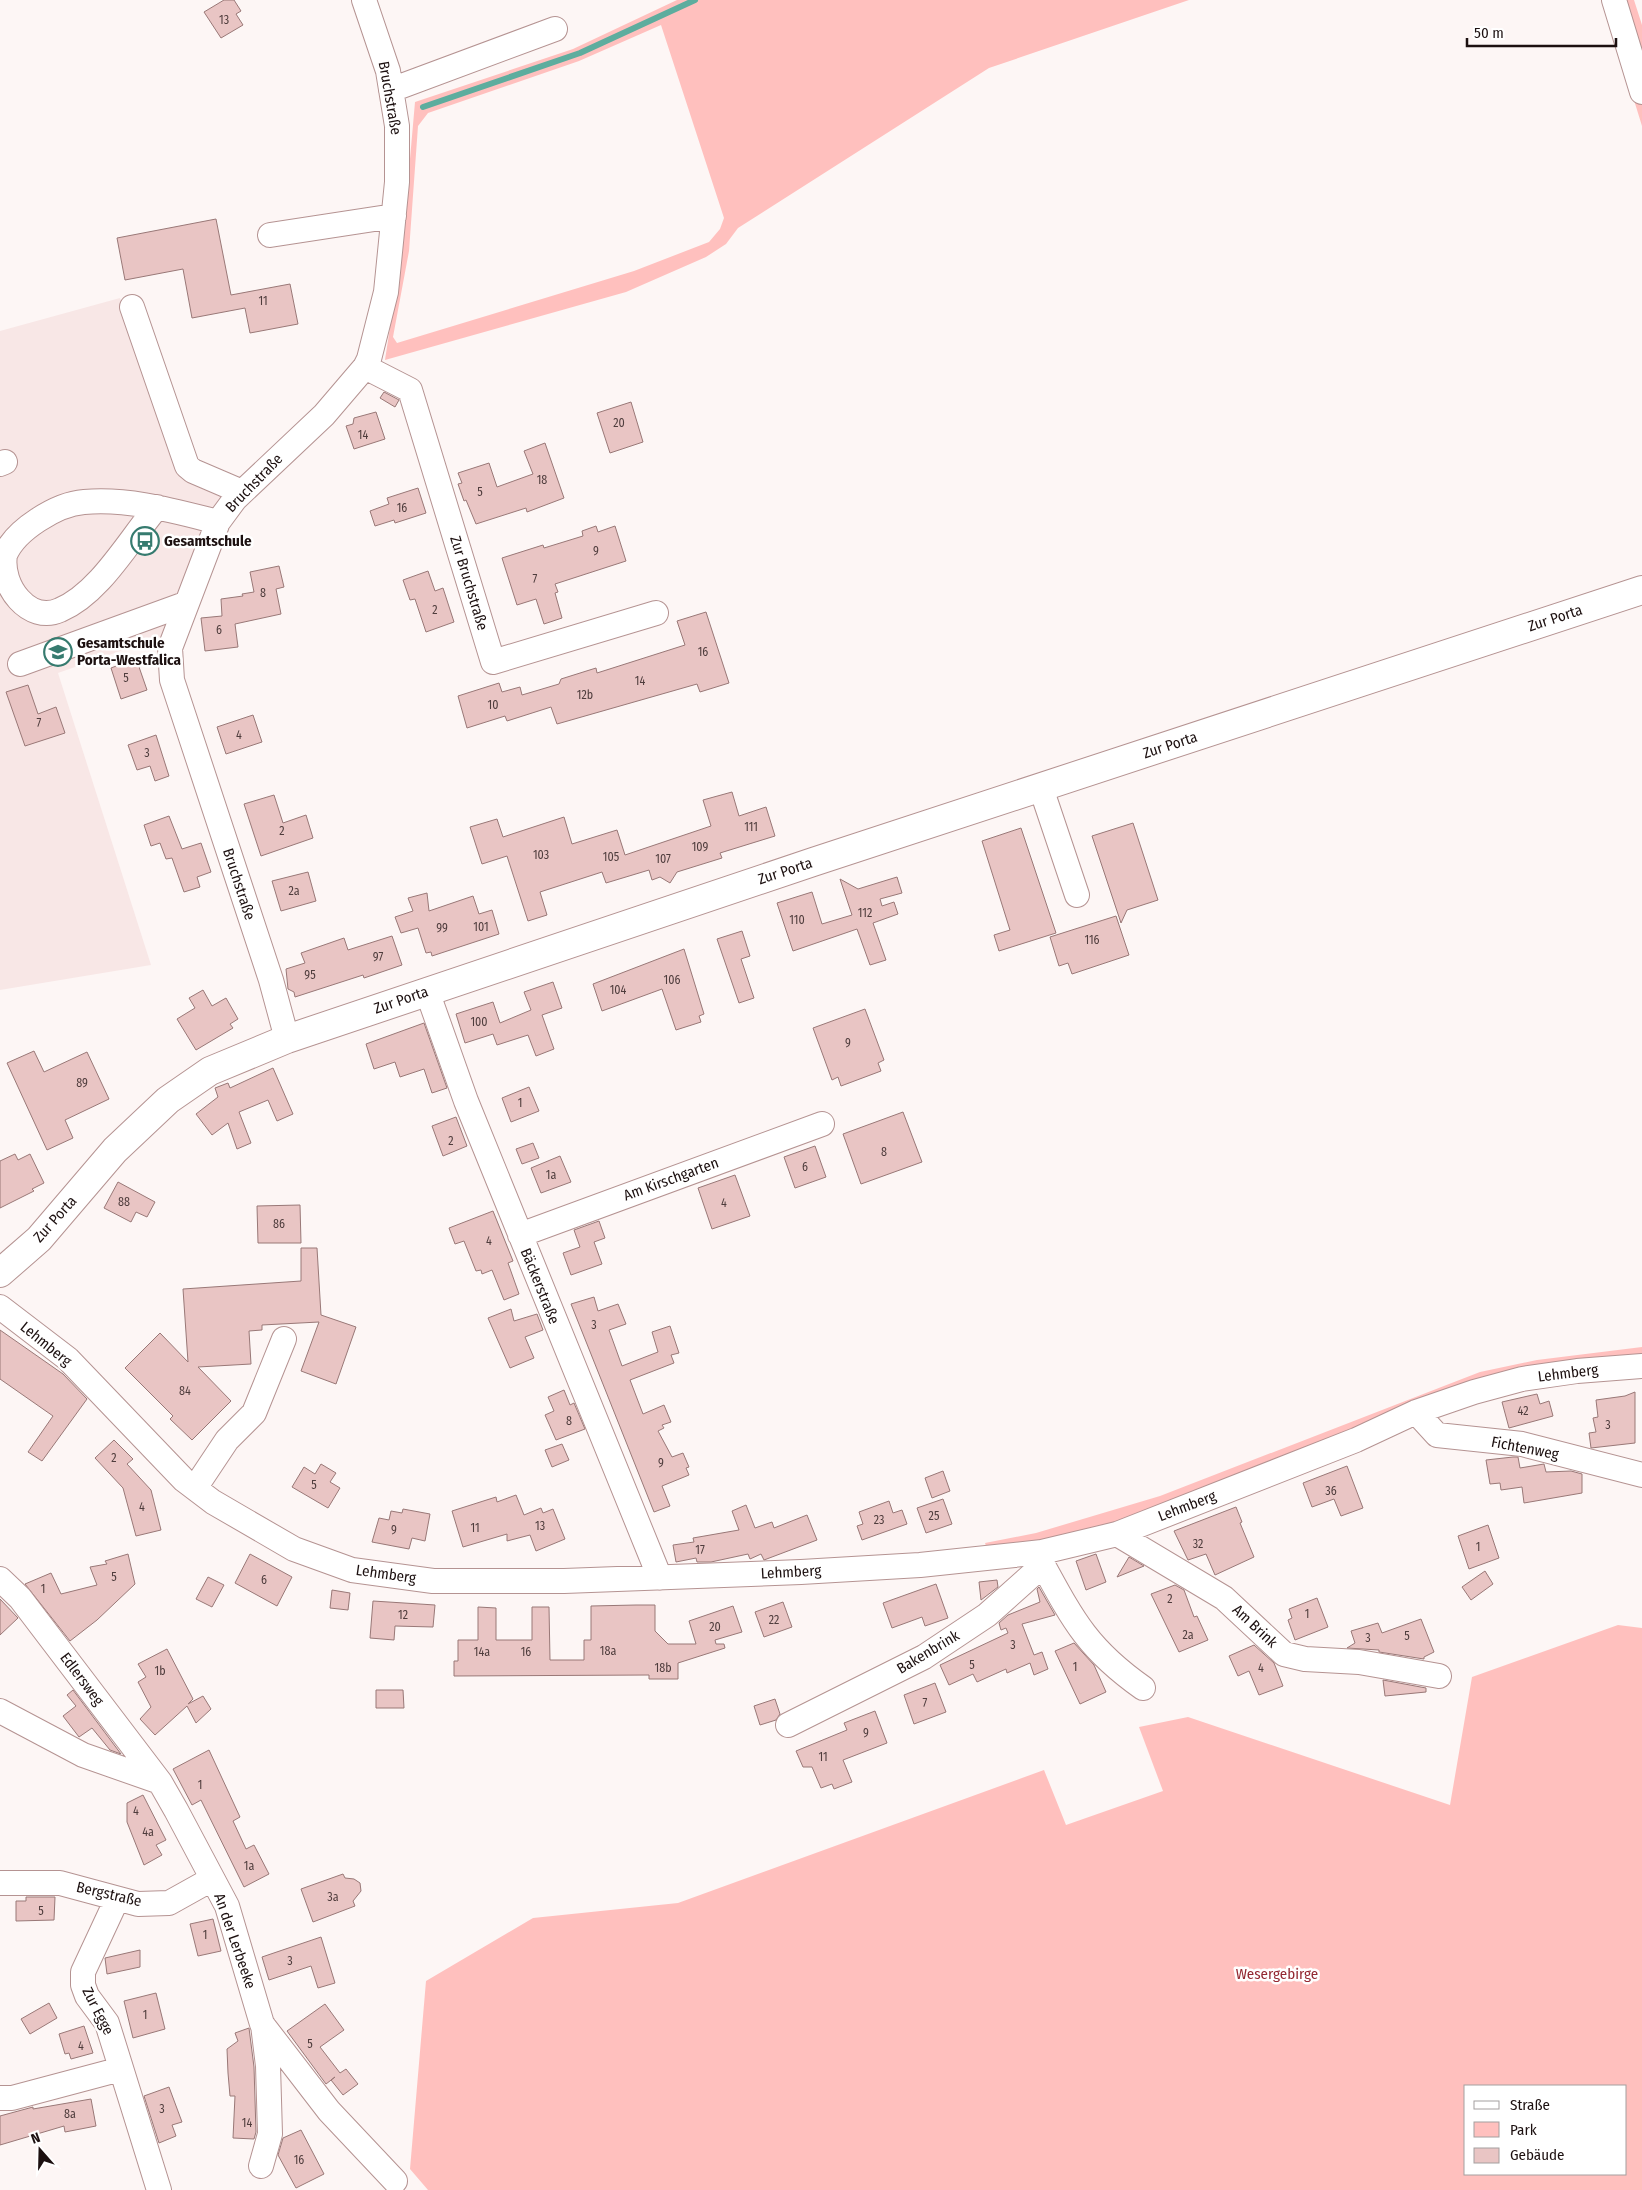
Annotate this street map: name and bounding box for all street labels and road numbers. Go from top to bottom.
street label: Bruchstraße [375,60,405,136]
street label: Bruchstraße [222,450,286,516]
street label: Zur Bruchstraße [446,534,492,632]
street label: Zur Porta [1526,601,1584,635]
street label: Zur Porta [1141,728,1199,762]
street label: Bruchstraße [219,846,259,922]
street label: Zur Porta [756,854,814,888]
street label: Zur Porta [372,982,430,1018]
street label: Am Kirschgarten [621,1153,721,1205]
street label: Zur Porta [30,1192,80,1246]
street label: Bäckerstraße [517,1245,563,1327]
street label: Lehmberg [17,1318,75,1370]
street label: Lehmberg [1537,1360,1599,1386]
street label: Fichtenweg [1490,1433,1560,1463]
street label: Lehmberg [1155,1487,1219,1525]
street label: Lehmberg [355,1561,417,1587]
street label: Lehmberg [760,1561,822,1583]
street label: Am Brink [1229,1601,1281,1651]
street label: Bakenbrink [894,1626,962,1678]
street label: Edlersweg [56,1649,108,1709]
street label: Bergstraße [75,1878,143,1910]
street label: An der Lerbeeke [210,1891,260,1991]
street label: Zur Egge [78,1984,118,2038]

